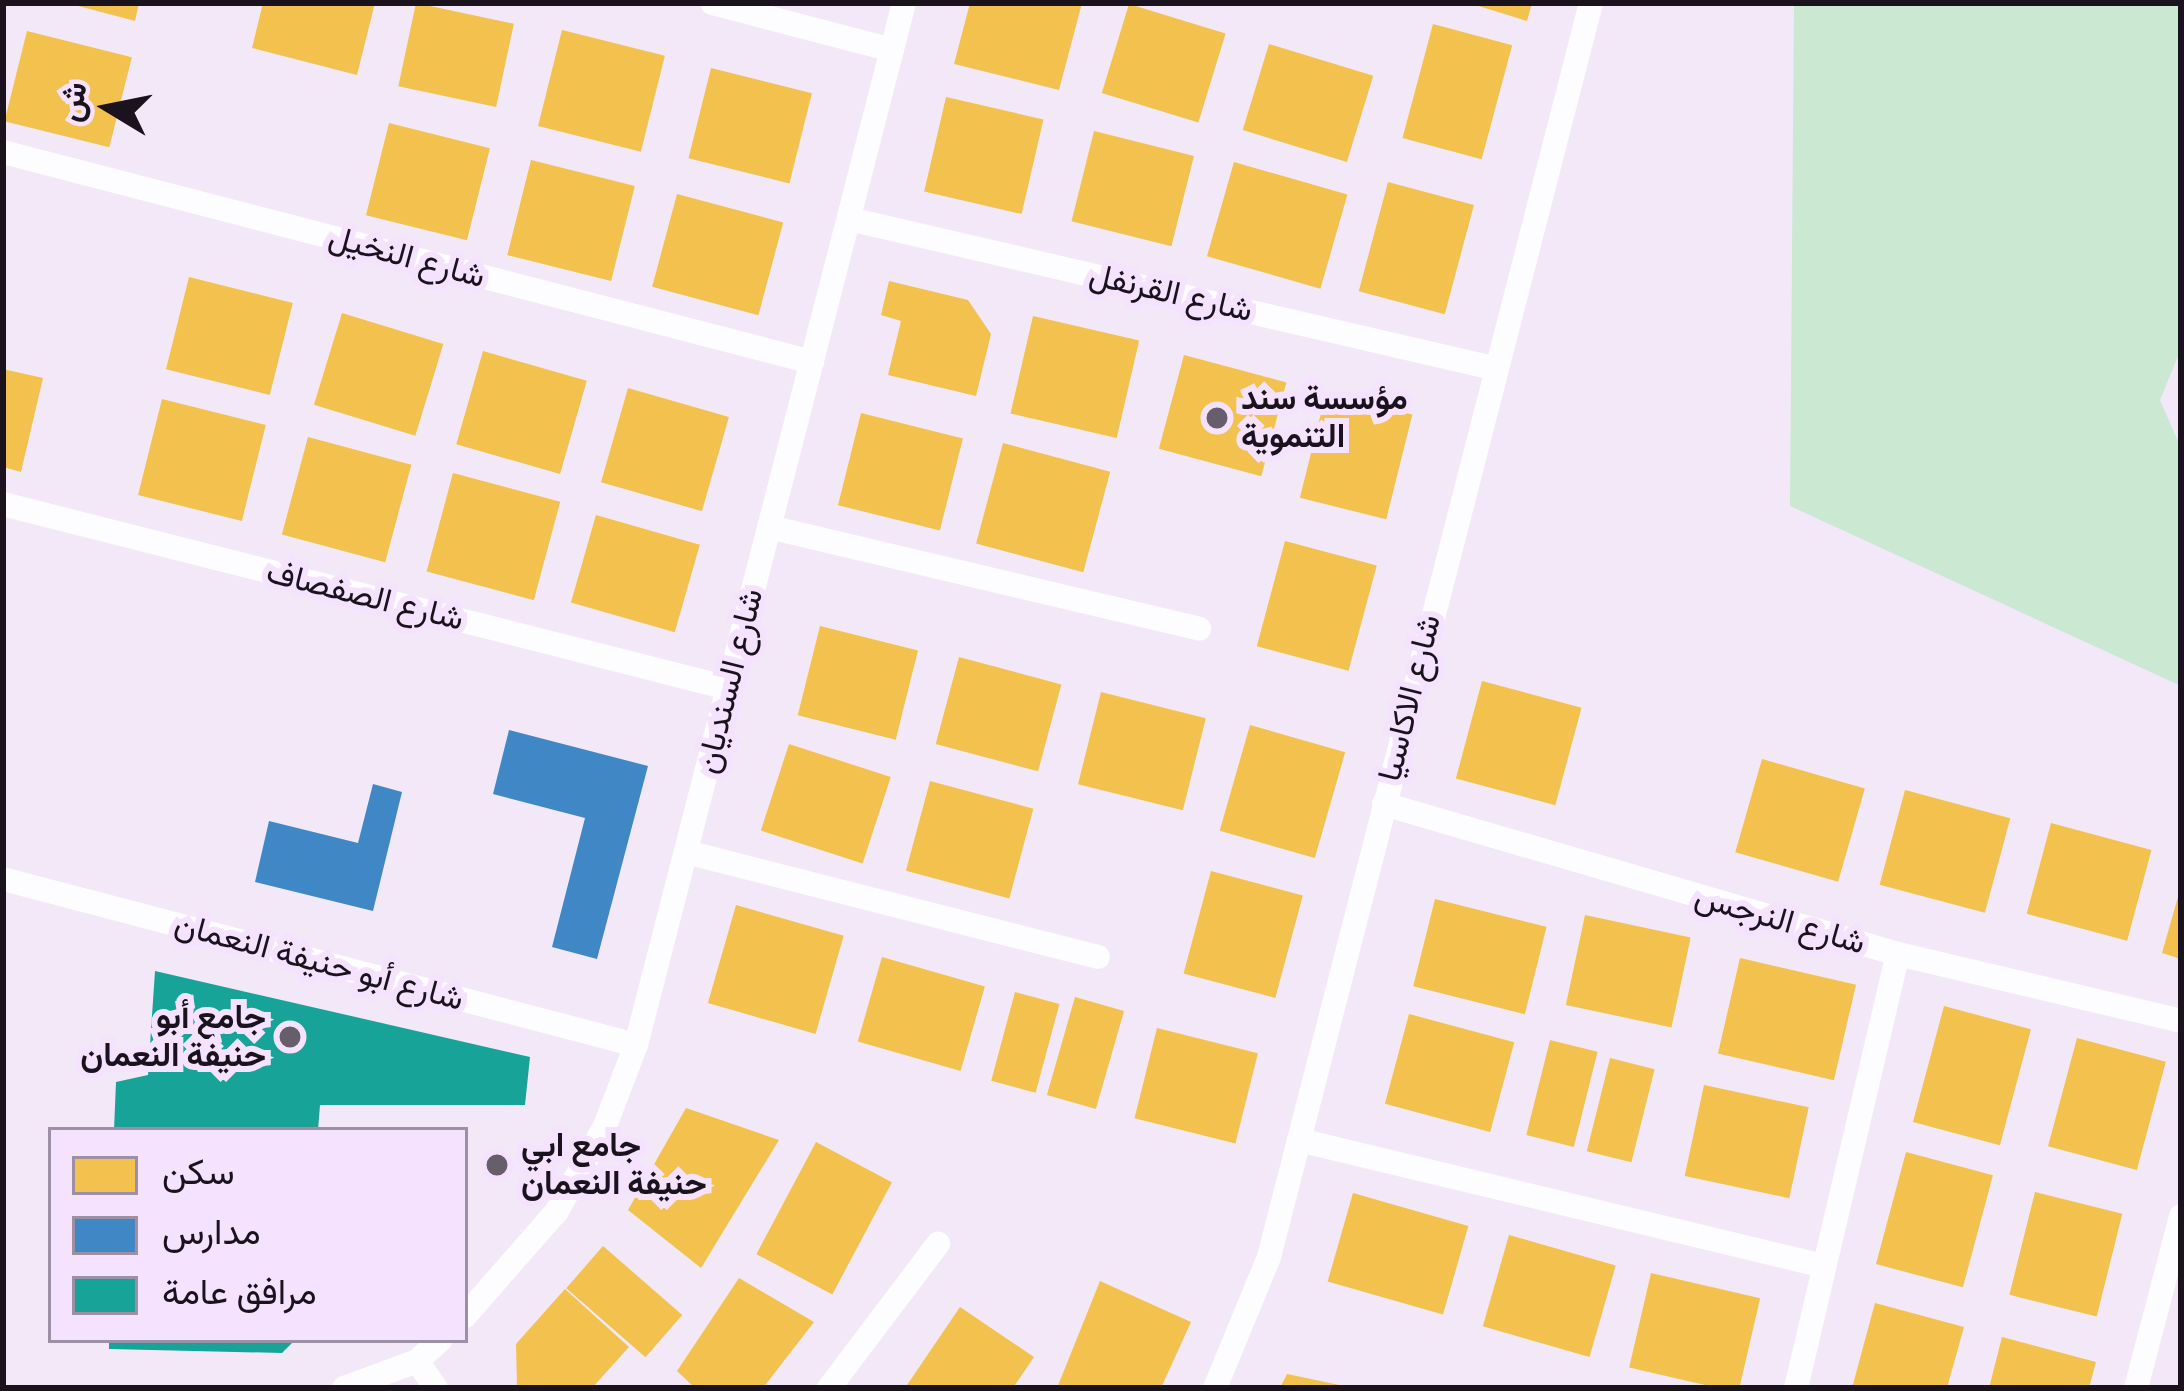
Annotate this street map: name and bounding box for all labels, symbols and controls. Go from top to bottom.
north arrow [48,48,168,168]
text: ش [49,79,96,125]
street label: شارع النخيل [325,217,489,297]
street label: شارع القرنفل [1086,255,1256,331]
place label: مؤسسة سند التنموية [1241,379,1408,457]
marker: مؤسسة سند التنموية [1204,405,1230,431]
street label: شارع الصفصاف [262,552,468,640]
street label: شارع السنديان [688,584,772,778]
street label: شارع الاكاسيا [1370,611,1450,785]
street label: شارع النرجس [1690,877,1870,963]
street label: شارع أبو حنيفة النعمان [170,904,468,1020]
place label: جامع أبو حنيفة النعمان [80,998,266,1076]
marker: جامع أبو حنيفة النعمان [277,1024,303,1050]
place label: جامع ابي حنيفة النعمان [521,1126,707,1204]
legend [48,1127,468,1343]
text: سكن [162,1150,235,1194]
marker: جامع ابي حنيفة النعمان [484,1152,510,1178]
text: مدارس [162,1210,261,1254]
text: مرافق عامة [162,1270,317,1314]

